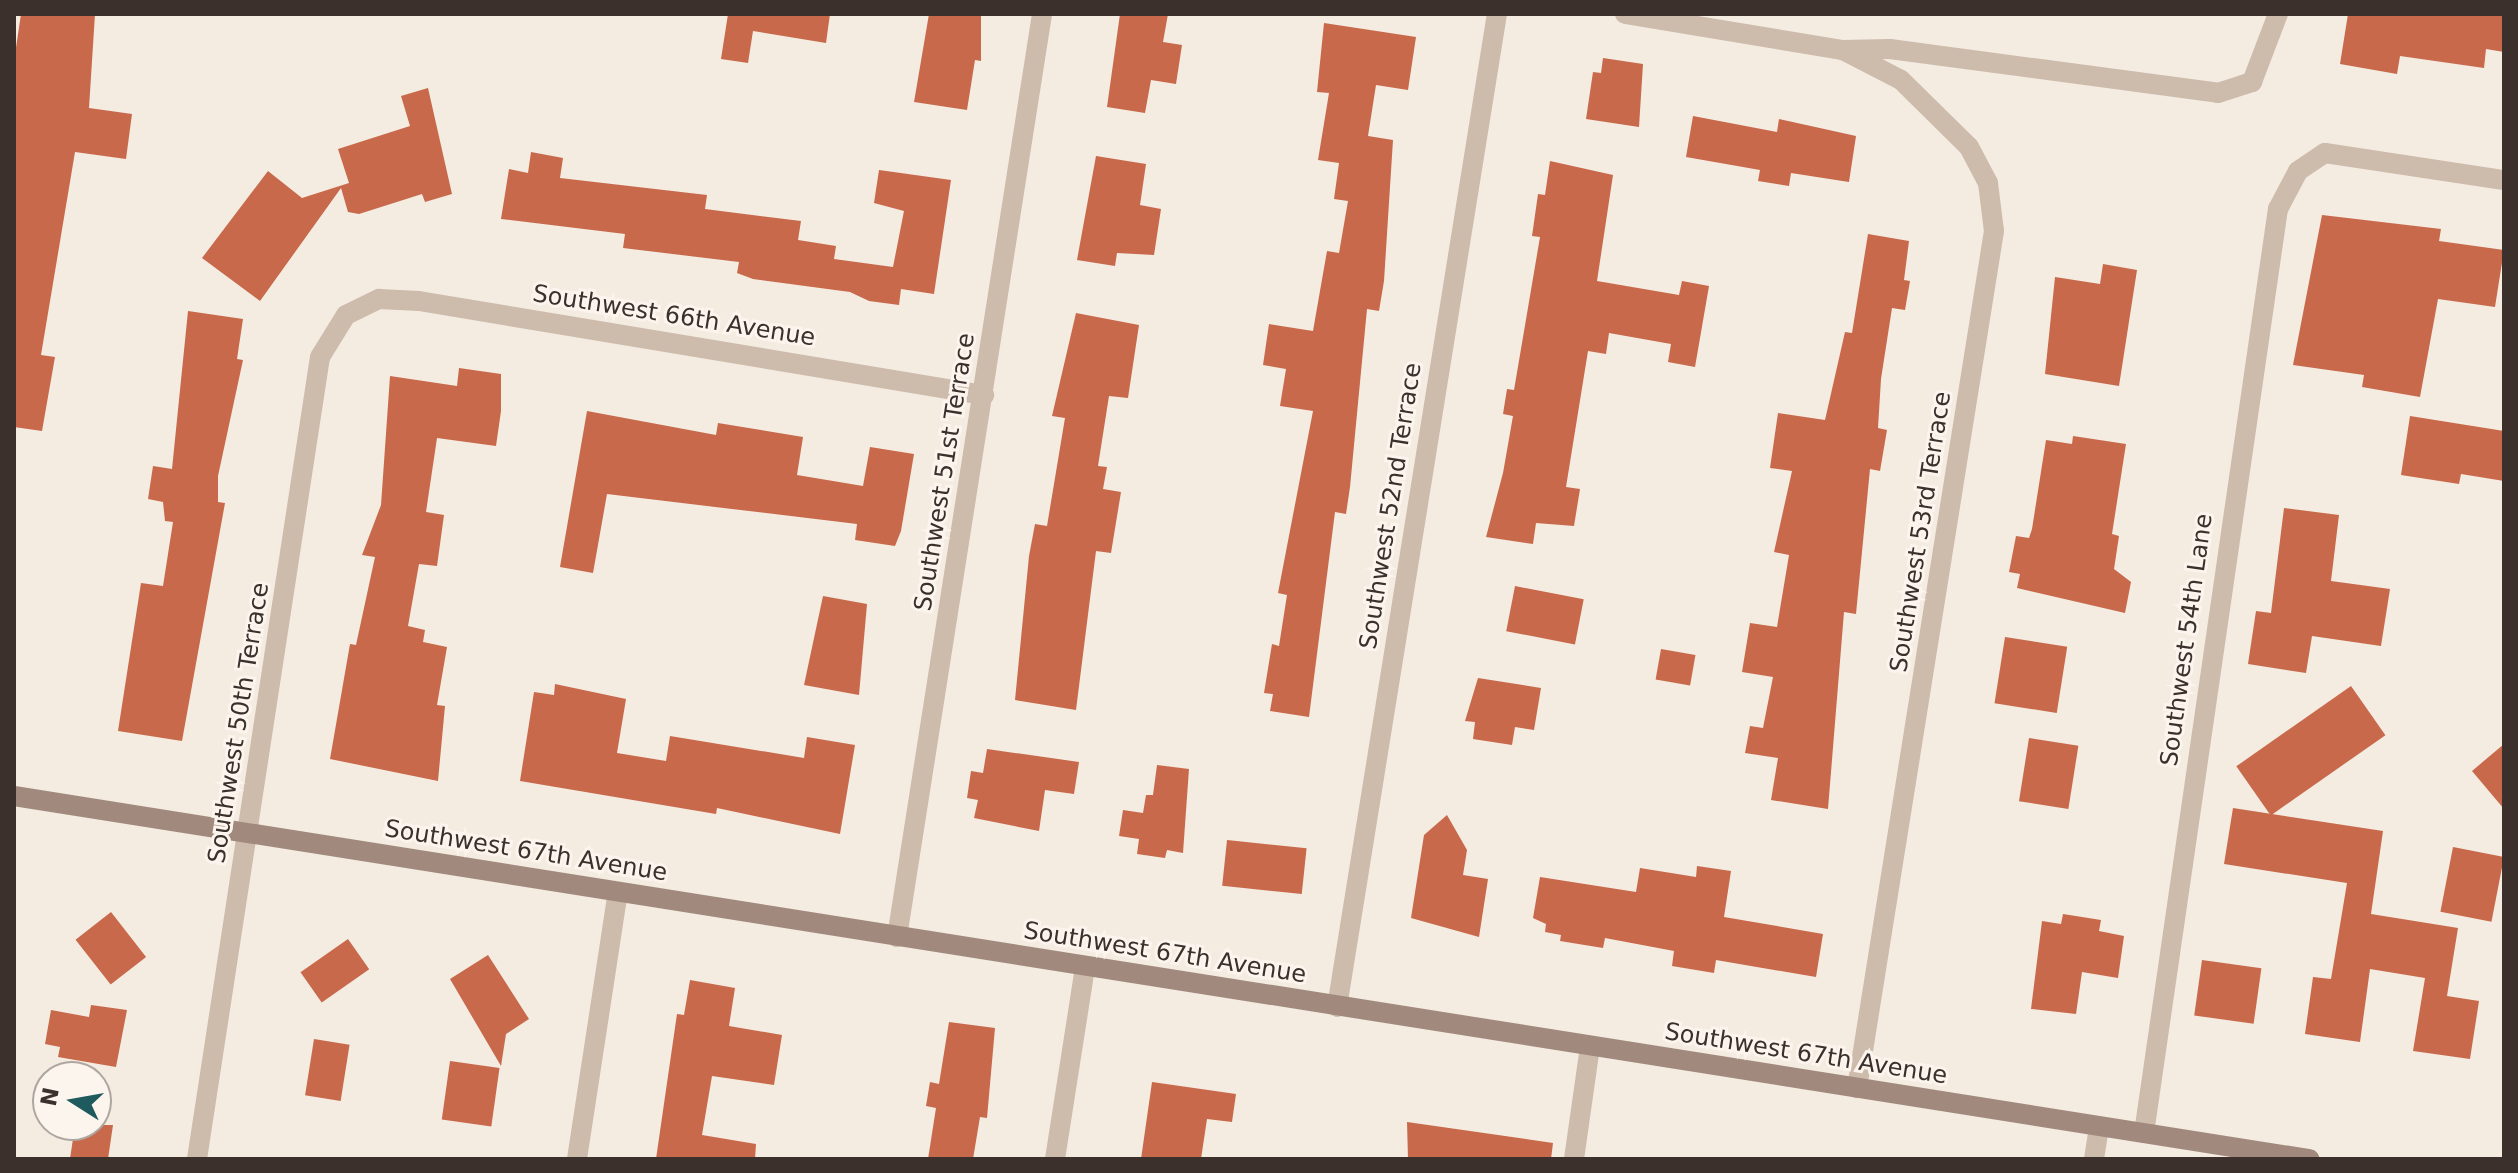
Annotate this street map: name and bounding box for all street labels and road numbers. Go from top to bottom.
street label: Southwest 66th Avenue [531,279,817,353]
street label: Southwest 51st Terrace [909,331,981,613]
street label: Southwest 52nd Terrace [1354,361,1428,651]
street label: Southwest 53rd Terrace [1885,390,1957,674]
street label: Southwest 54th Lane [2155,512,2219,768]
street label: Southwest 50th Terrace [203,581,275,865]
street label: Southwest 67th Avenue [383,814,669,888]
street label: Southwest 67th Avenue [1022,916,1308,990]
street label: Southwest 67th Avenue [1663,1017,1949,1091]

